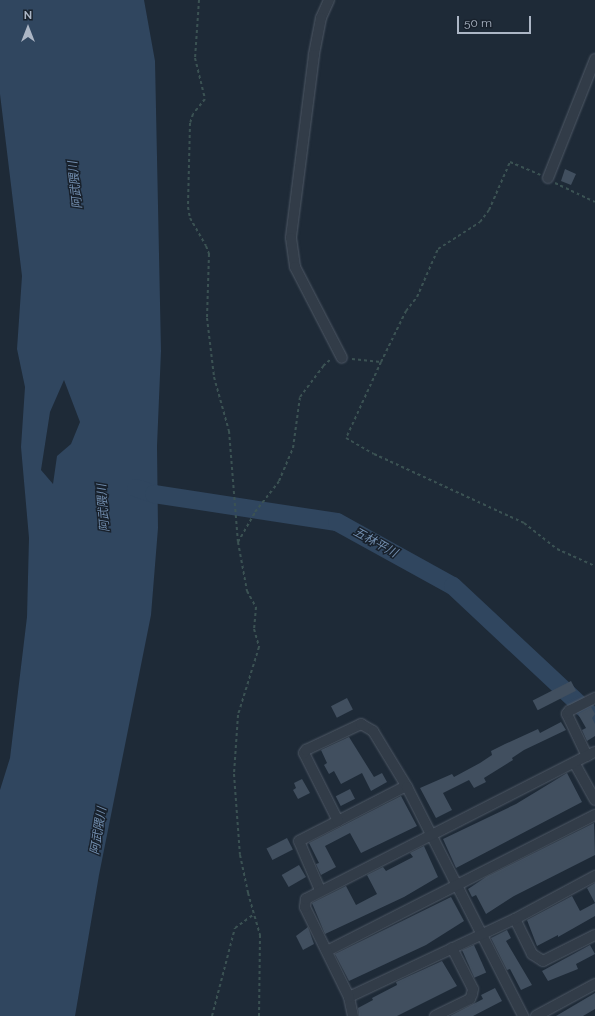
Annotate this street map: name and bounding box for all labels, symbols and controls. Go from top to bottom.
north arrow [8,8,48,48]
scale bar [459,8,533,34]
text: N [24,9,32,22]
text: 50 m [464,16,492,30]
water label: 阿武隈川 [66,160,86,210]
water label: 阿武隈川 [95,484,113,532]
water label: 五林平川 [351,525,399,561]
water label: 阿武隈川 [88,806,110,856]

